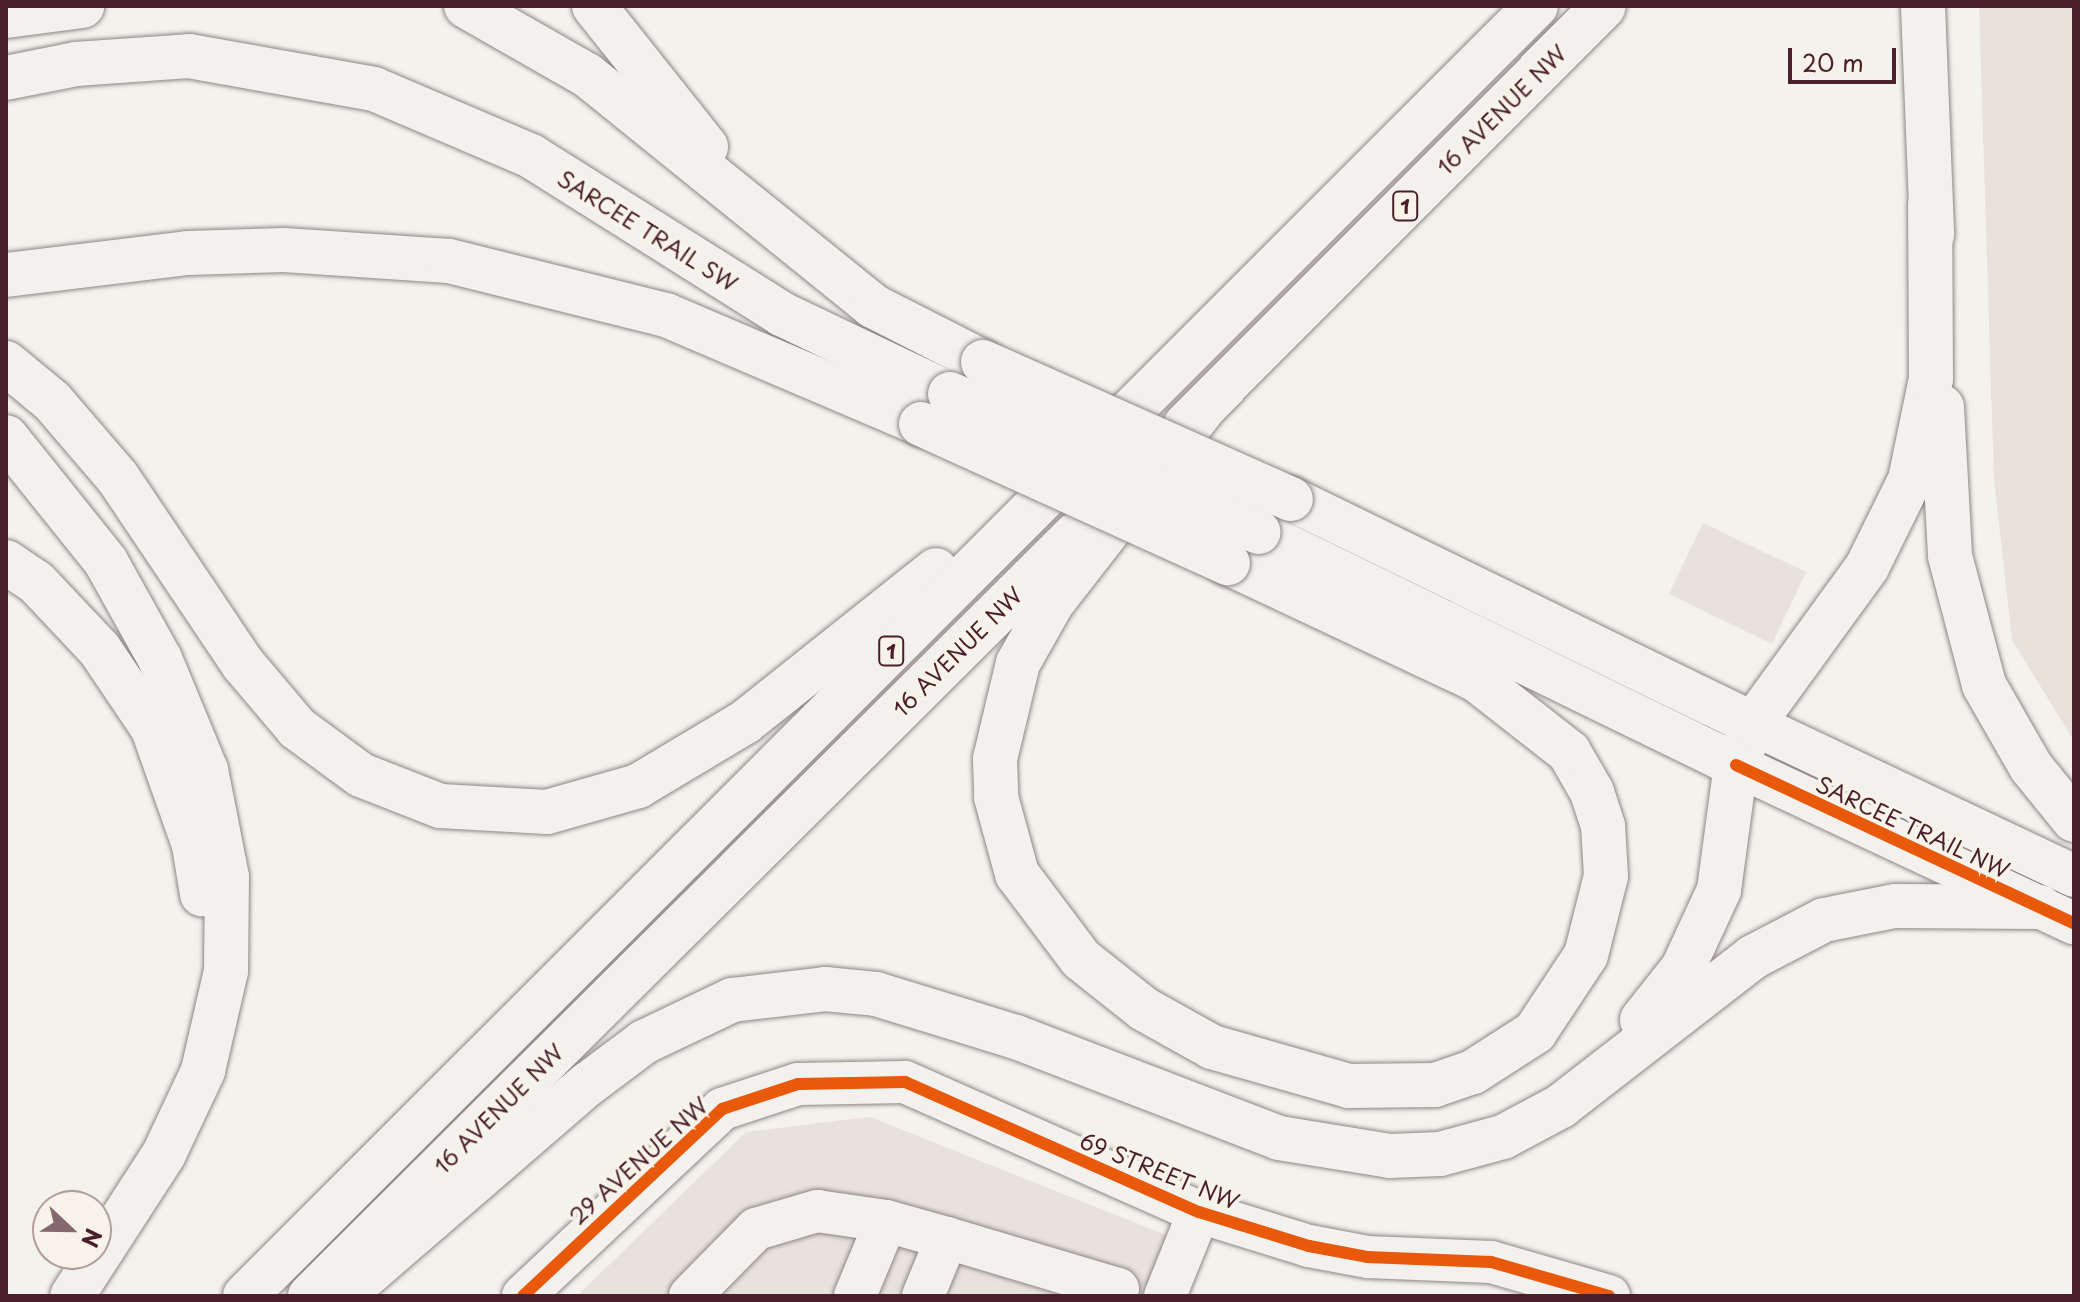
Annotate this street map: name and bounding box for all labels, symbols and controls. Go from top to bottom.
scale bar [1792,32,1900,82]
street label: 16 AVENUE NW [1431,39,1571,179]
text: 20 m [1802,44,1864,80]
street label: SARCEE TRAIL SW [553,164,743,296]
road number: 1 [1391,190,1419,222]
street label: 16 AVENUE NW [887,581,1027,721]
road number: 1 [877,635,905,667]
street label: SARCEE TRAIL NW [1812,769,2014,883]
street label: 16 AVENUE NW [428,1038,568,1178]
street label: 29 AVENUE NW [564,1092,712,1228]
street label: 69 STREET NW [1077,1126,1243,1214]
north arrow [32,1190,112,1270]
text: N [74,1224,111,1253]

